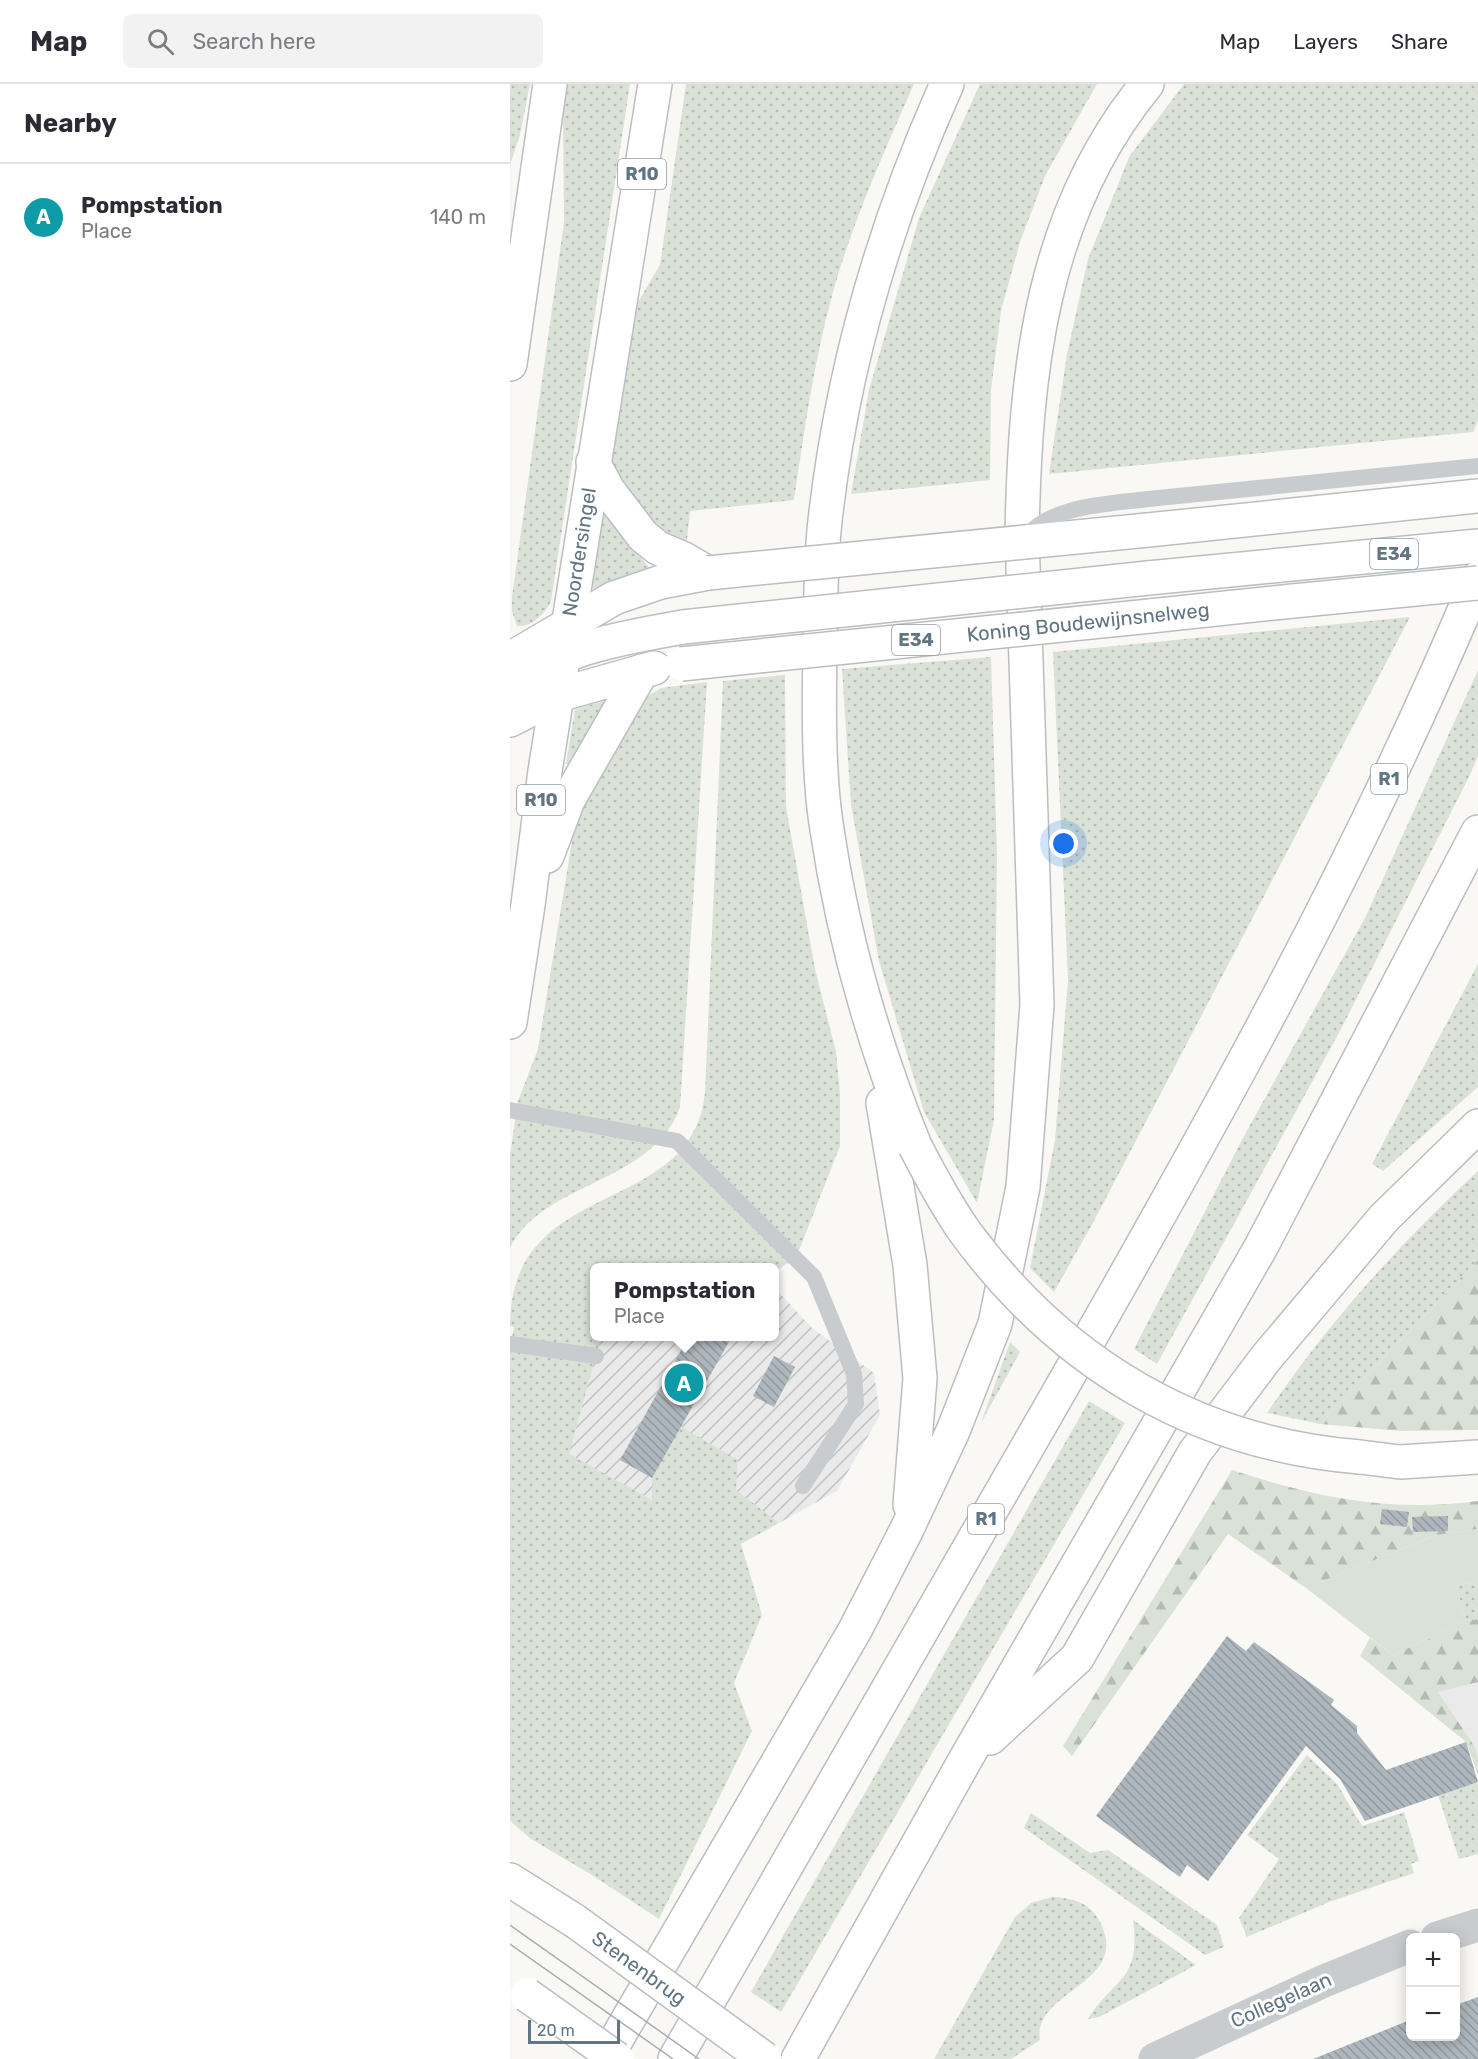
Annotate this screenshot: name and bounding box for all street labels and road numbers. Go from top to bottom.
road number: R10 [618,159,666,189]
street label: Noordersingel [557,486,601,618]
road number: E34 [1370,539,1418,569]
street label: Koning Boudewijnsnelweg [965,597,1211,647]
road number: E34 [892,625,940,655]
road number: R1 [1371,764,1407,794]
road number: R10 [517,785,565,815]
road number: R1 [968,1504,1004,1534]
street label: Stenenbrug [587,1926,691,2010]
street label: Collegelaan [1227,1967,1335,2033]

